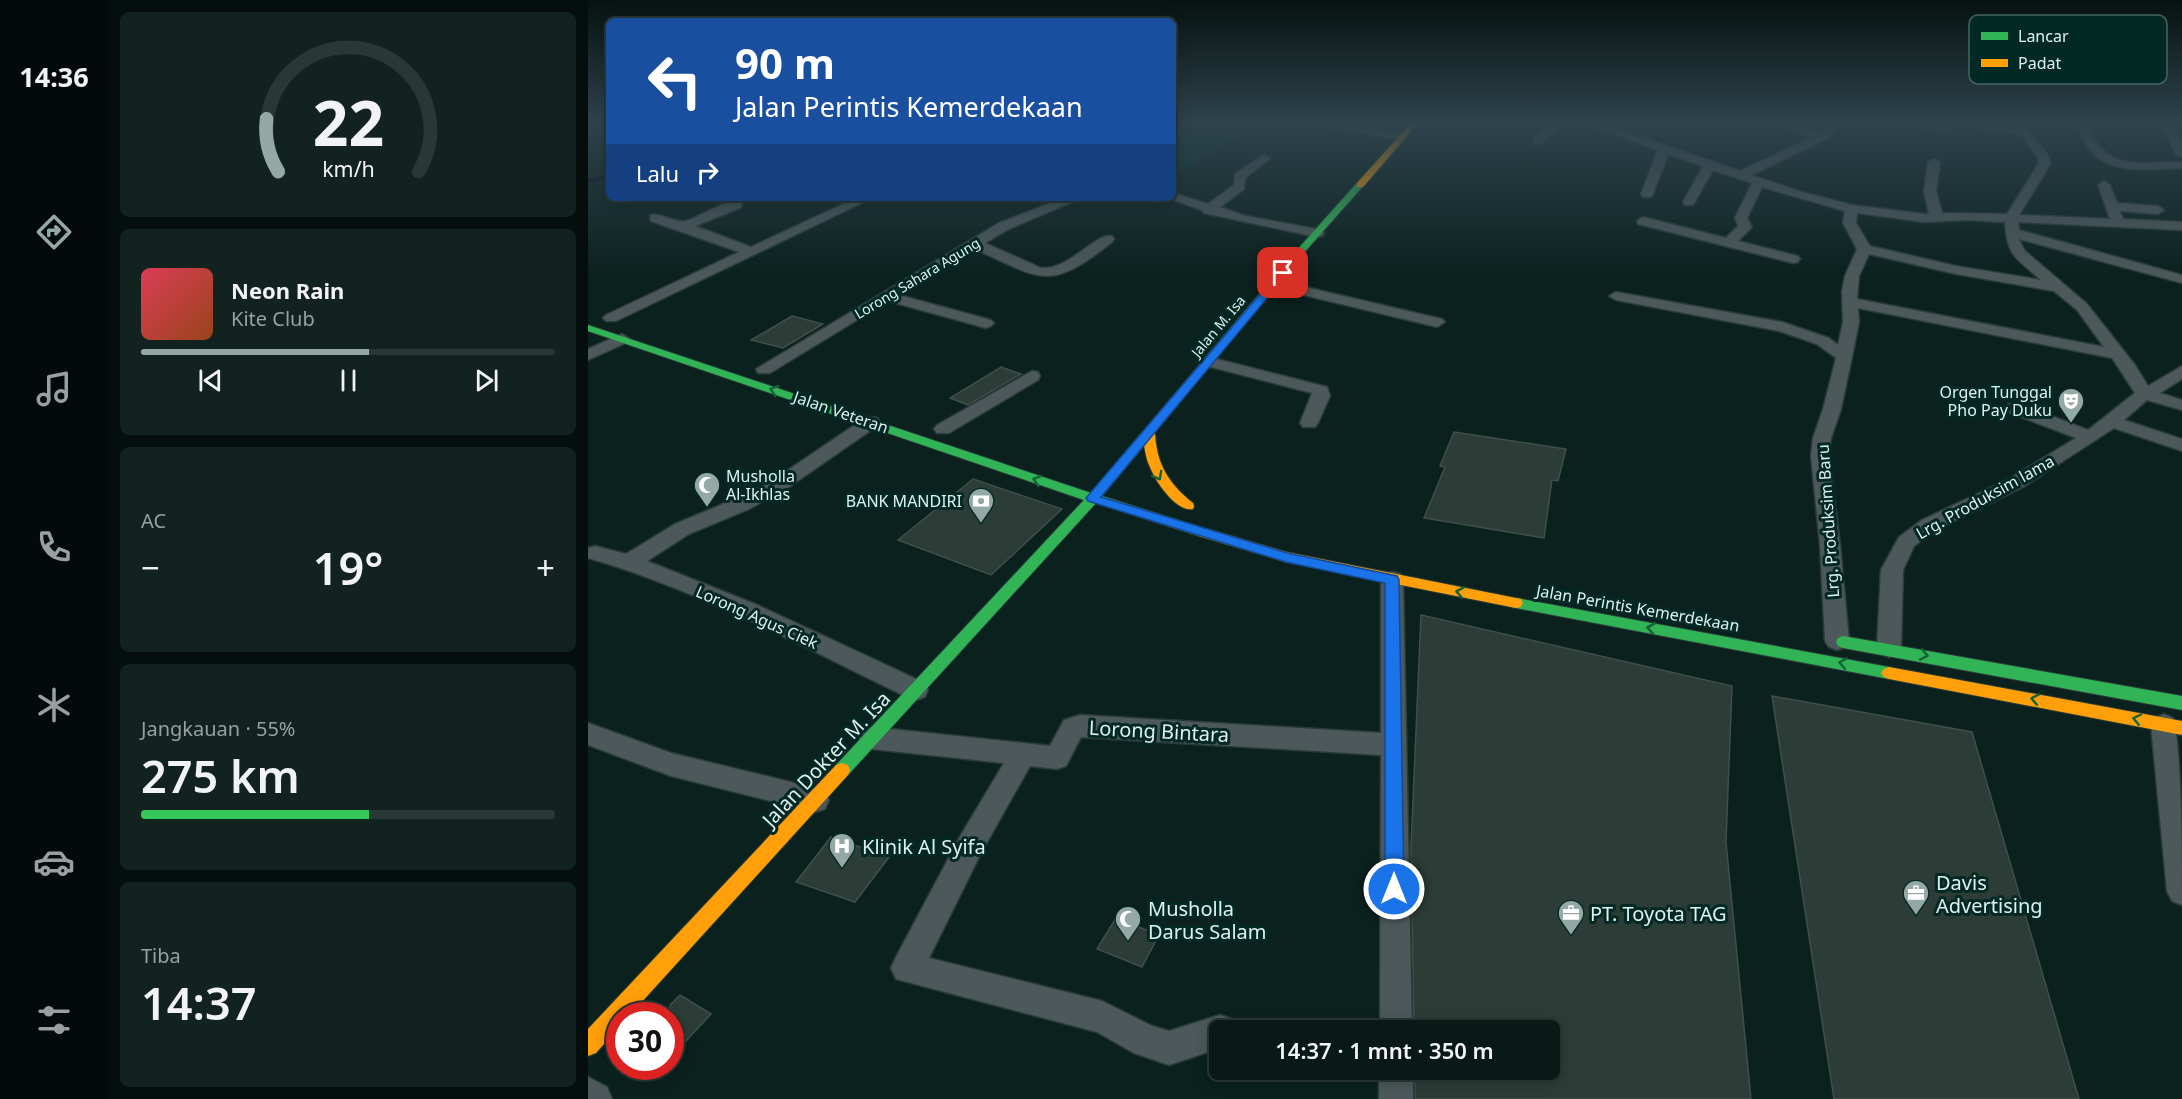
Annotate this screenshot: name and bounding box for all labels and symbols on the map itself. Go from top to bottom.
legend [1969,15,2167,84]
text: Lancar [2018,25,2069,47]
text: Padat [2018,52,2061,74]
street label: Lorong Sahara Agung [851,233,983,323]
pin [1257,247,1308,298]
street label: Jalan M. Isa [1185,291,1249,362]
place label: Orgen Tunggal Pho Pay Duku [1939,381,2052,421]
one-way arrow [769,384,779,397]
street label: Jalan Veteran [789,385,891,438]
theatre icon: Orgen Tunggal Pho Pay Duku [2056,386,2086,424]
street label: Lrg. Produksim Baru [1812,444,1844,598]
street label: Lrg. Produksim lama [1912,450,2058,544]
place label: Musholla Al-Ikhlas [726,465,795,505]
mosque icon: Musholla Al-Ikhlas [692,470,722,508]
one-way arrow [1151,470,1162,480]
one-way arrow [1032,475,1043,488]
bank icon: BANK MANDIRI [966,486,996,524]
place label: BANK MANDIRI [846,490,962,512]
street label: Jalan Perintis Kemerdekaan [1533,579,1741,637]
street label: Lorong Agus Ciek [692,580,822,654]
one-way arrow [1455,586,1465,599]
one-way arrow [1647,622,1657,635]
one-way arrow [1919,648,1929,661]
one-way arrow [1838,657,1848,670]
street label: Jalan Dokter M. Isa [755,685,896,834]
one-way arrow [2030,693,2040,706]
street label: Lorong Bintara [1088,714,1230,748]
one-way arrow [2132,714,2142,727]
hospital icon: Klinik Al Syifa [827,831,857,869]
place label: Klinik Al Syifa [862,833,986,860]
position arrow [1362,857,1426,921]
place label: Davis Advertising [1936,869,2043,919]
office icon: Davis Advertising [1901,878,1931,916]
place label: Musholla Darus Salam [1148,895,1267,945]
office icon: PT. Toyota TAG [1556,898,1586,936]
place label: PT. Toyota TAG [1590,900,1727,927]
mosque icon: Musholla Darus Salam [1113,904,1143,942]
speed limit sign: 30 [606,1002,684,1080]

